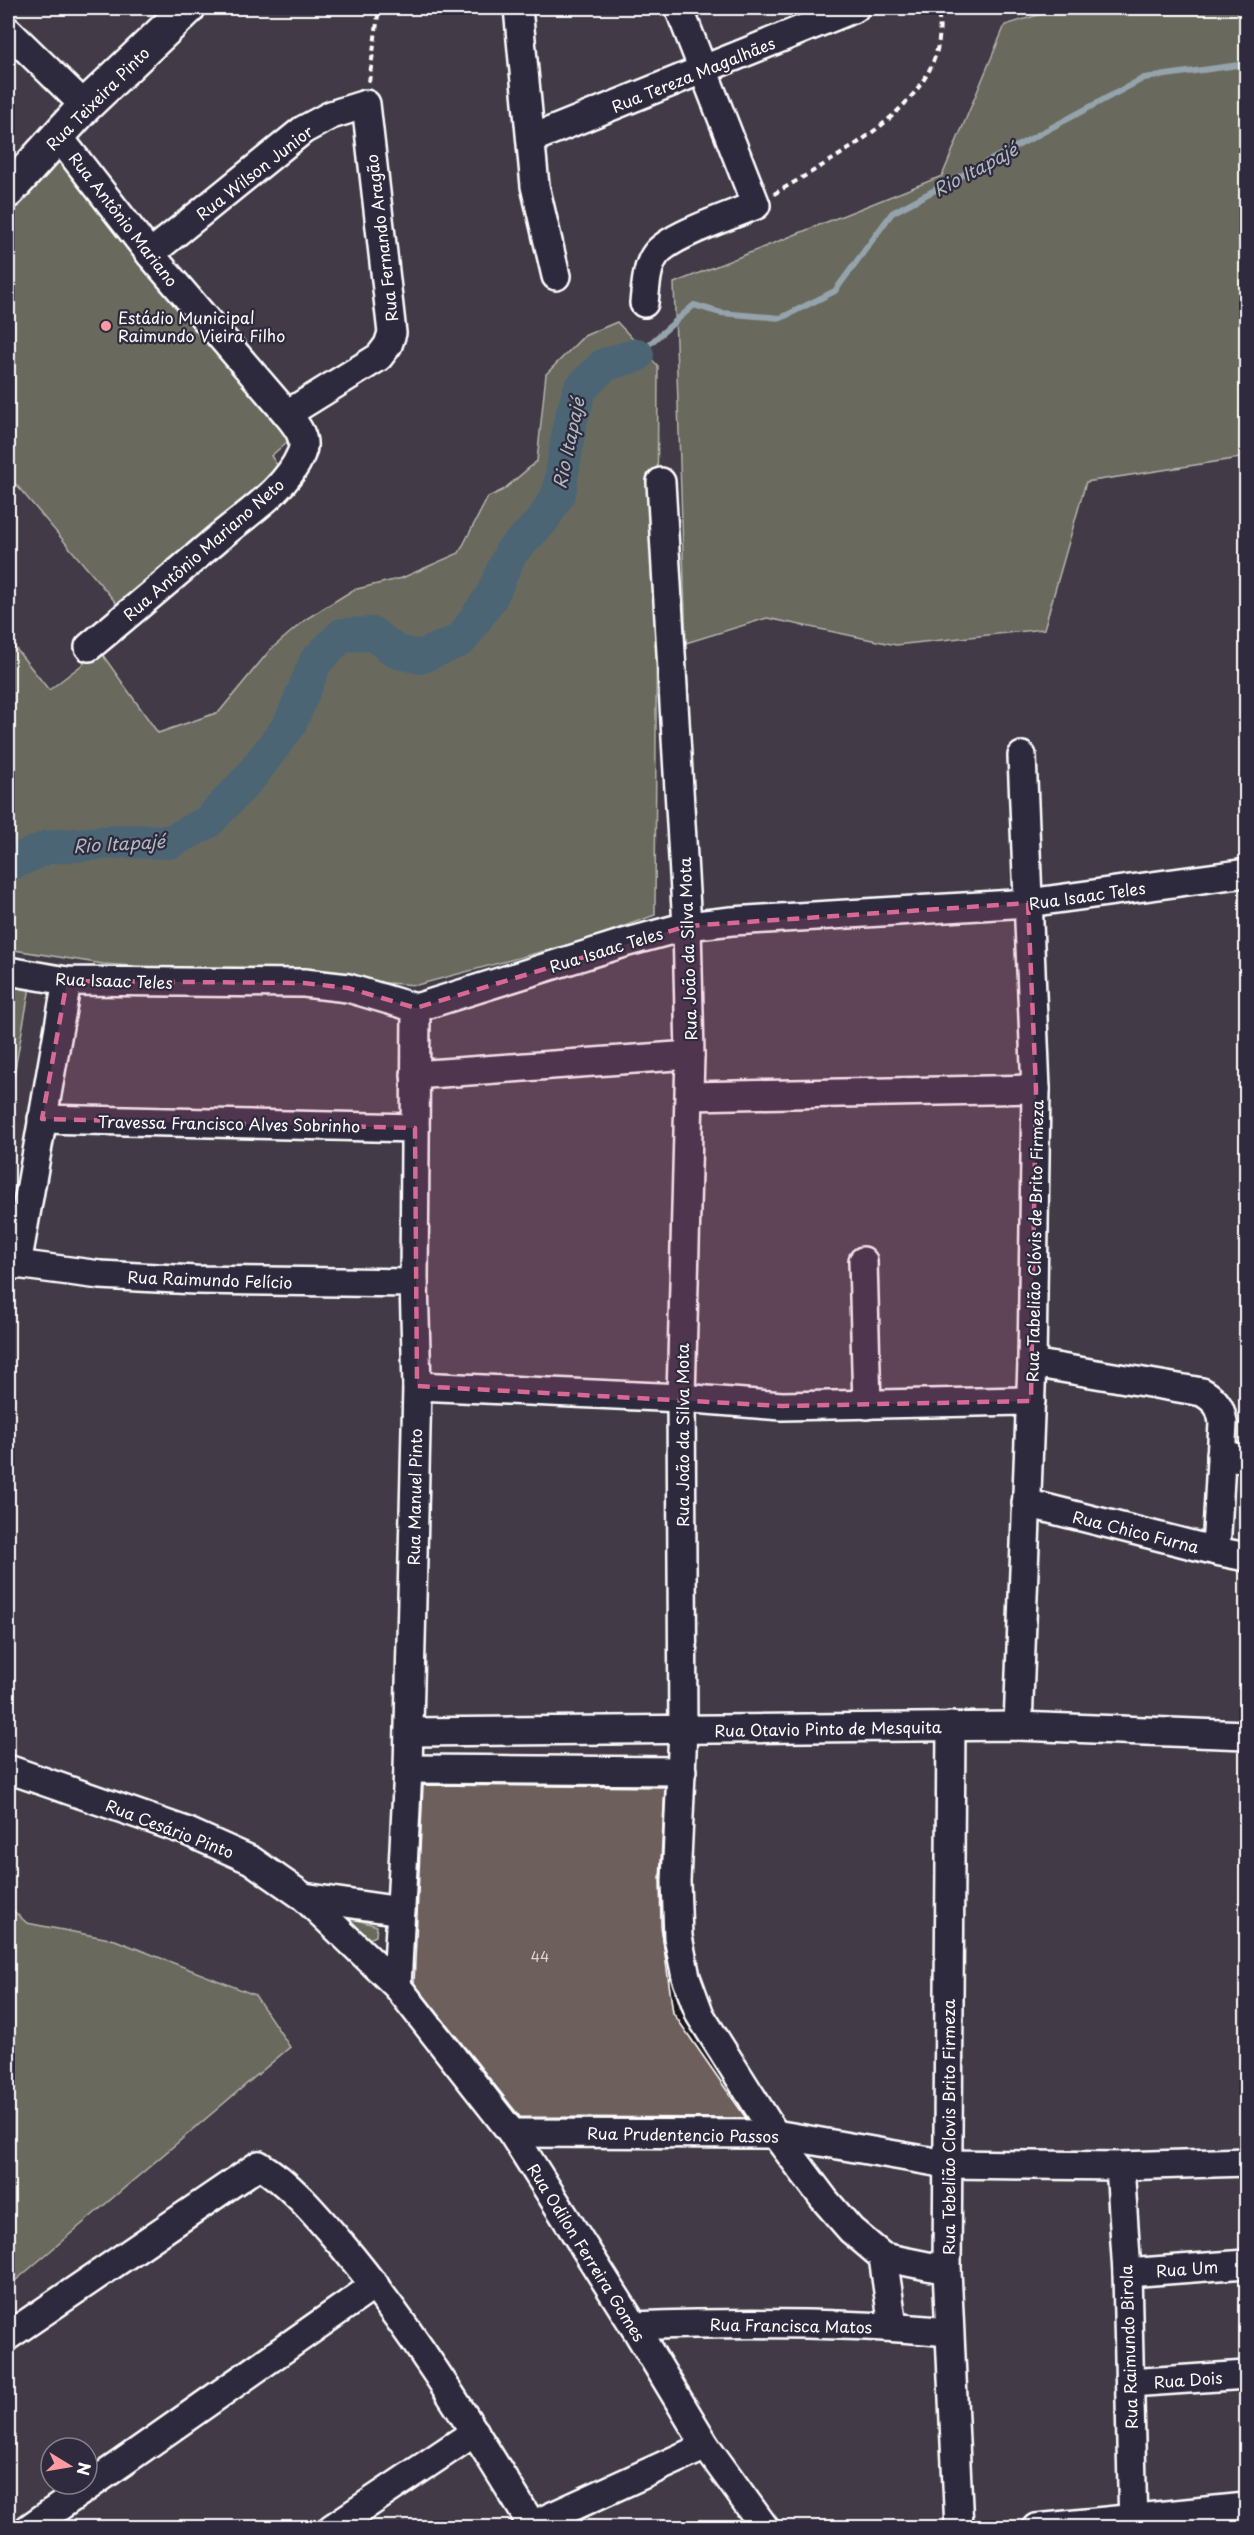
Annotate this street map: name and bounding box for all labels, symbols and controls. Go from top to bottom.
street label: Rua Tereza Magalhães [608,30,778,118]
street label: Rua Teixeira Pinto [40,41,154,155]
street label: Rua Wilson Junior [191,118,318,225]
water label: Rio Itapajé [928,134,1024,203]
street label: Rua Antônio Mariano [64,147,184,292]
street label: Rua Fernando Aragão [359,153,403,323]
place label: Estádio Municipal Raimundo Vieira Filho [118,305,285,347]
marker: Estádio Municipal Raimundo Vieira Filho [99,319,113,333]
water label: Rio Itapajé [545,393,591,491]
street label: Rua Antônio Mariano Neto [117,472,289,626]
water label: Rio Itapajé [72,827,168,859]
street label: Rua João da Silva Mota [672,857,702,1041]
street label: Rua Isaac Teles [1027,875,1147,915]
street label: Rua Isaac Teles [546,920,666,978]
street label: Rua Isaac Teles [55,966,173,994]
street label: Rua Tabelião Clóvis de Brito Firmeza [1020,1100,1048,1382]
street label: Travessa Francisco Alves Sobrinho [98,1109,360,1137]
street label: Rua Raimundo Felício [127,1264,293,1294]
street label: Rua João da Silva Mota [670,1343,694,1527]
street label: Rua Manuel Pinto [401,1428,427,1566]
street label: Rua Chico Furna [1070,1504,1202,1558]
street label: Rua Otavio Pinto de Mesquita [714,1714,942,1742]
street label: Rua Cesário Pinto [102,1793,238,1864]
house number: 44 [531,1946,549,1967]
street label: Rua Tebelião Clovis Brito Firmeza [936,1999,960,2255]
street label: Rua Prudentencio Passos [587,2120,779,2148]
street label: Rua Odilon Ferreira Gomes [522,2158,652,2346]
street label: Rua Um [1155,2254,1219,2282]
street label: Rua Raimundo Birola [1113,2265,1143,2429]
street label: Rua Francisca Matos [710,2312,872,2338]
street label: Rua Dois [1153,2365,1223,2393]
north arrow [39,2436,99,2496]
text: N [72,2461,98,2478]

